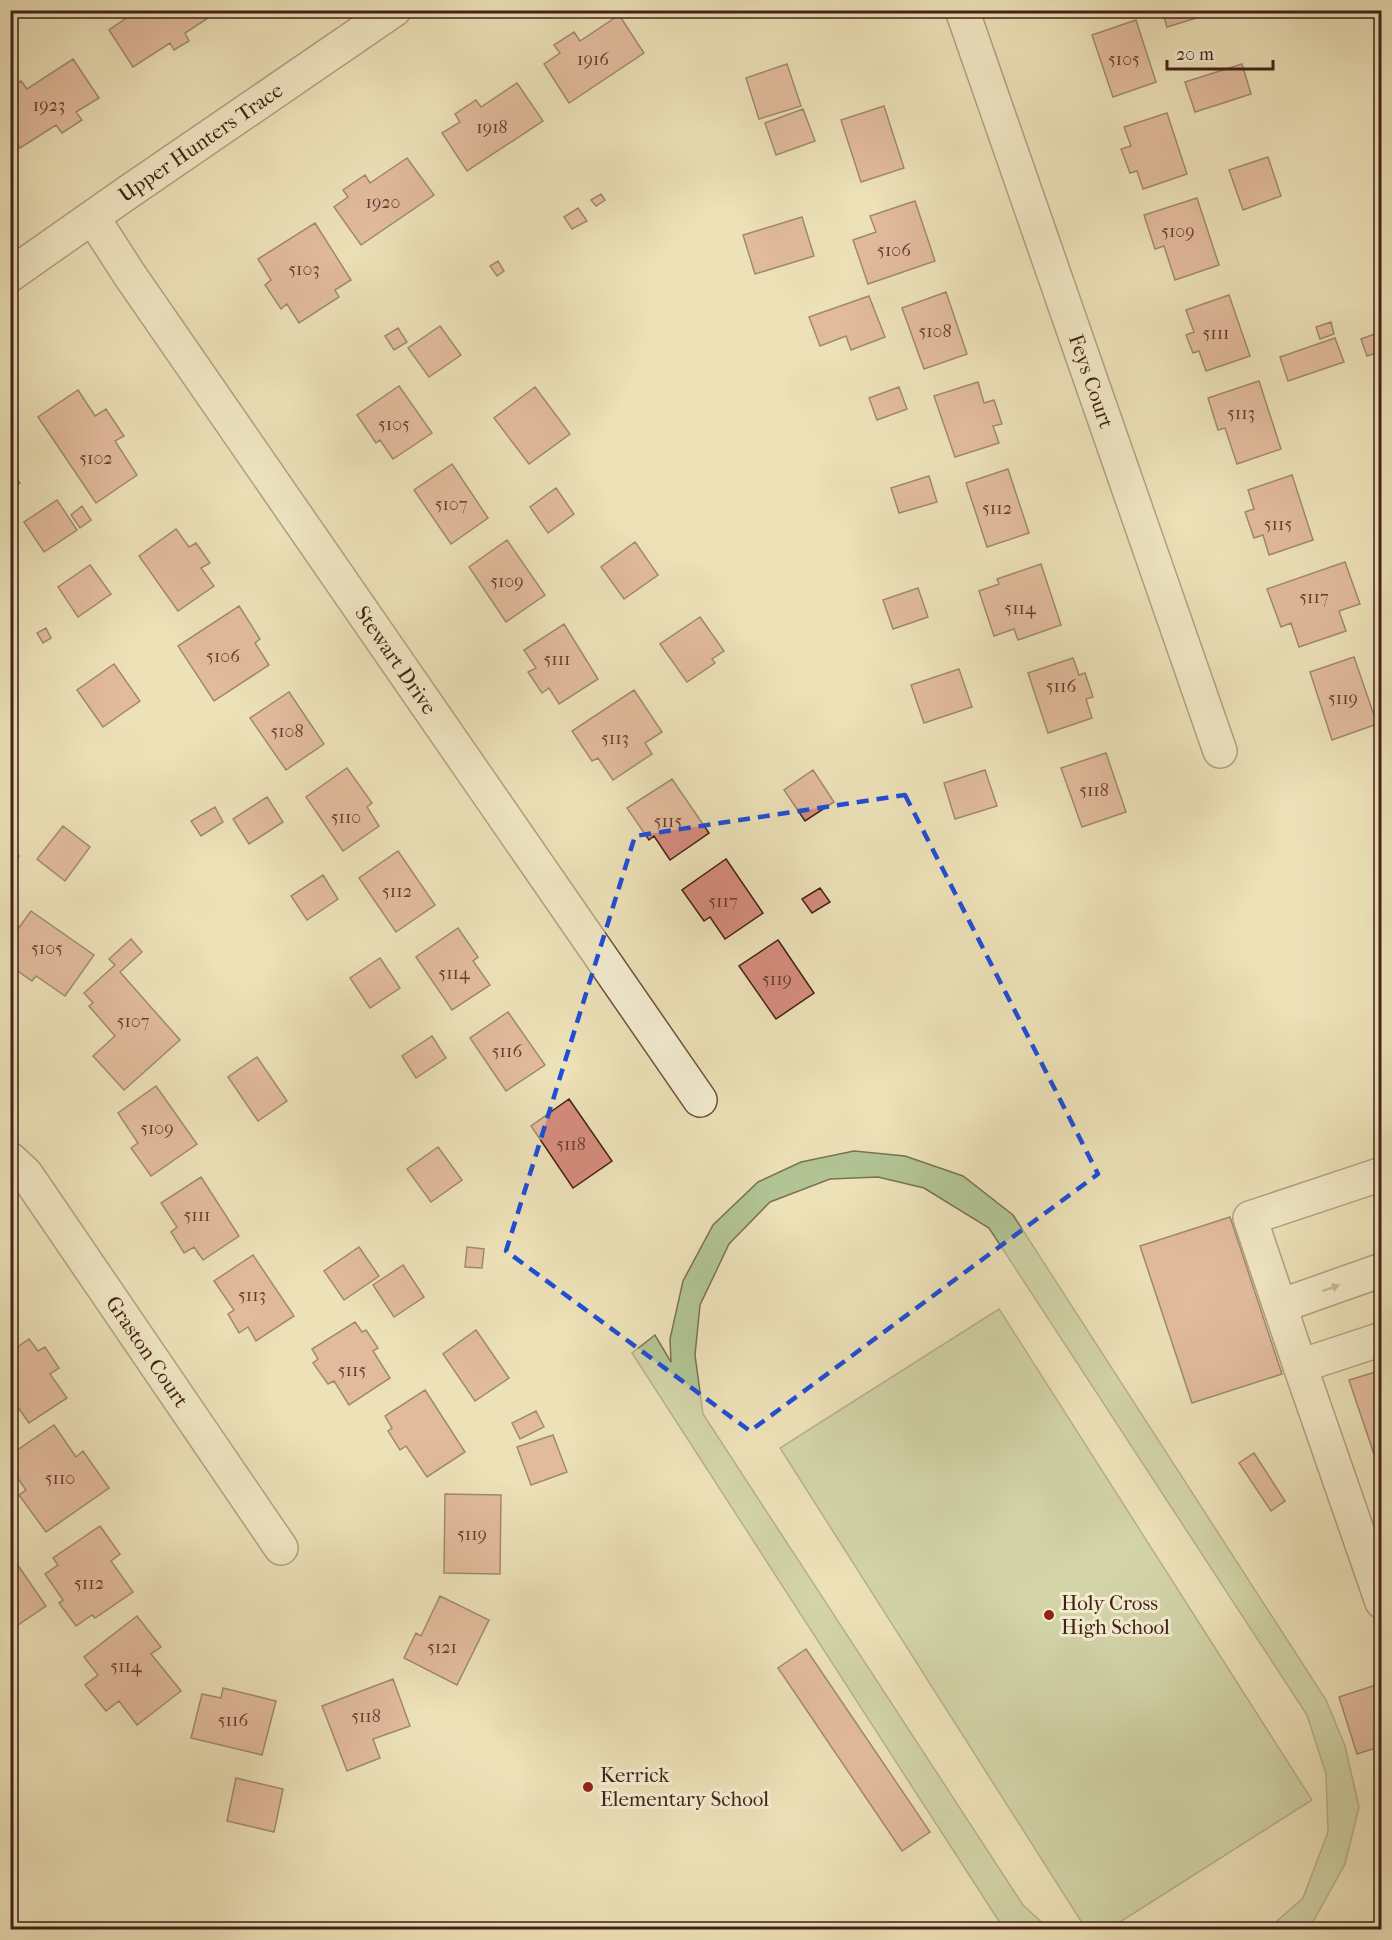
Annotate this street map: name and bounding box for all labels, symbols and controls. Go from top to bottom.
scale bar [1167,33,1274,71]
text: 20 m [1176,44,1214,65]
house number: 1916 [577,49,609,70]
house number: 5105 [1108,49,1140,70]
street label: Upper Hunters Trace [114,78,287,207]
house number: 1923 [33,95,65,116]
house number: 1918 [476,117,508,138]
house number: 1920 [365,192,401,213]
house number: 5109 [1161,221,1195,242]
house number: 5106 [877,240,911,261]
house number: 5103 [288,259,320,280]
house number: 5108 [918,321,952,342]
house number: 5111 [1202,323,1230,344]
street label: Feys Court [1064,331,1119,432]
house number: 5113 [1227,403,1255,424]
house number: 5105 [378,414,410,435]
house number: 5102 [79,448,113,469]
house number: 5107 [435,494,468,515]
house number: 5112 [982,498,1012,519]
house number: 5115 [1264,514,1292,535]
house number: 5109 [490,571,524,592]
house number: 5117 [1299,587,1329,608]
house number: 5114 [1004,598,1036,619]
street label: Stewart Drive [350,601,442,719]
house number: 5106 [206,646,240,667]
house number: 5111 [543,649,571,670]
house number: 5116 [1046,676,1076,697]
house number: 5119 [1328,688,1358,709]
house number: 5108 [270,721,304,742]
house number: 5113 [601,728,629,749]
house number: 5118 [1079,780,1109,801]
house number: 5110 [331,807,361,828]
house number: 5115 [654,811,682,832]
house number: 5112 [382,881,412,902]
house number: 5117 [708,891,738,912]
house number: 5105 [31,938,63,959]
house number: 5114 [438,963,470,984]
house number: 5119 [762,969,792,990]
house number: 5107 [117,1011,150,1032]
house number: 5116 [492,1041,522,1062]
house number: 5109 [140,1118,174,1139]
house number: 5118 [556,1134,586,1155]
house number: 5111 [183,1205,211,1226]
one-way arrow [1322,1283,1340,1293]
house number: 5113 [238,1285,266,1306]
street label: Graston Court [101,1292,194,1412]
house number: 5115 [338,1360,366,1381]
house number: 5110 [45,1468,75,1489]
house number: 5119 [457,1524,487,1545]
house number: 5112 [74,1573,104,1594]
place label: Holy Cross High School [1061,1591,1170,1639]
marker: Holy Cross High School [1042,1608,1056,1622]
house number: 5121 [427,1637,457,1658]
house number: 5114 [110,1656,142,1677]
house number: 5118 [351,1706,381,1727]
house number: 5116 [218,1710,248,1731]
place label: Kerrick Elementary School [600,1763,769,1811]
marker: Kerrick Elementary School [581,1780,595,1794]

